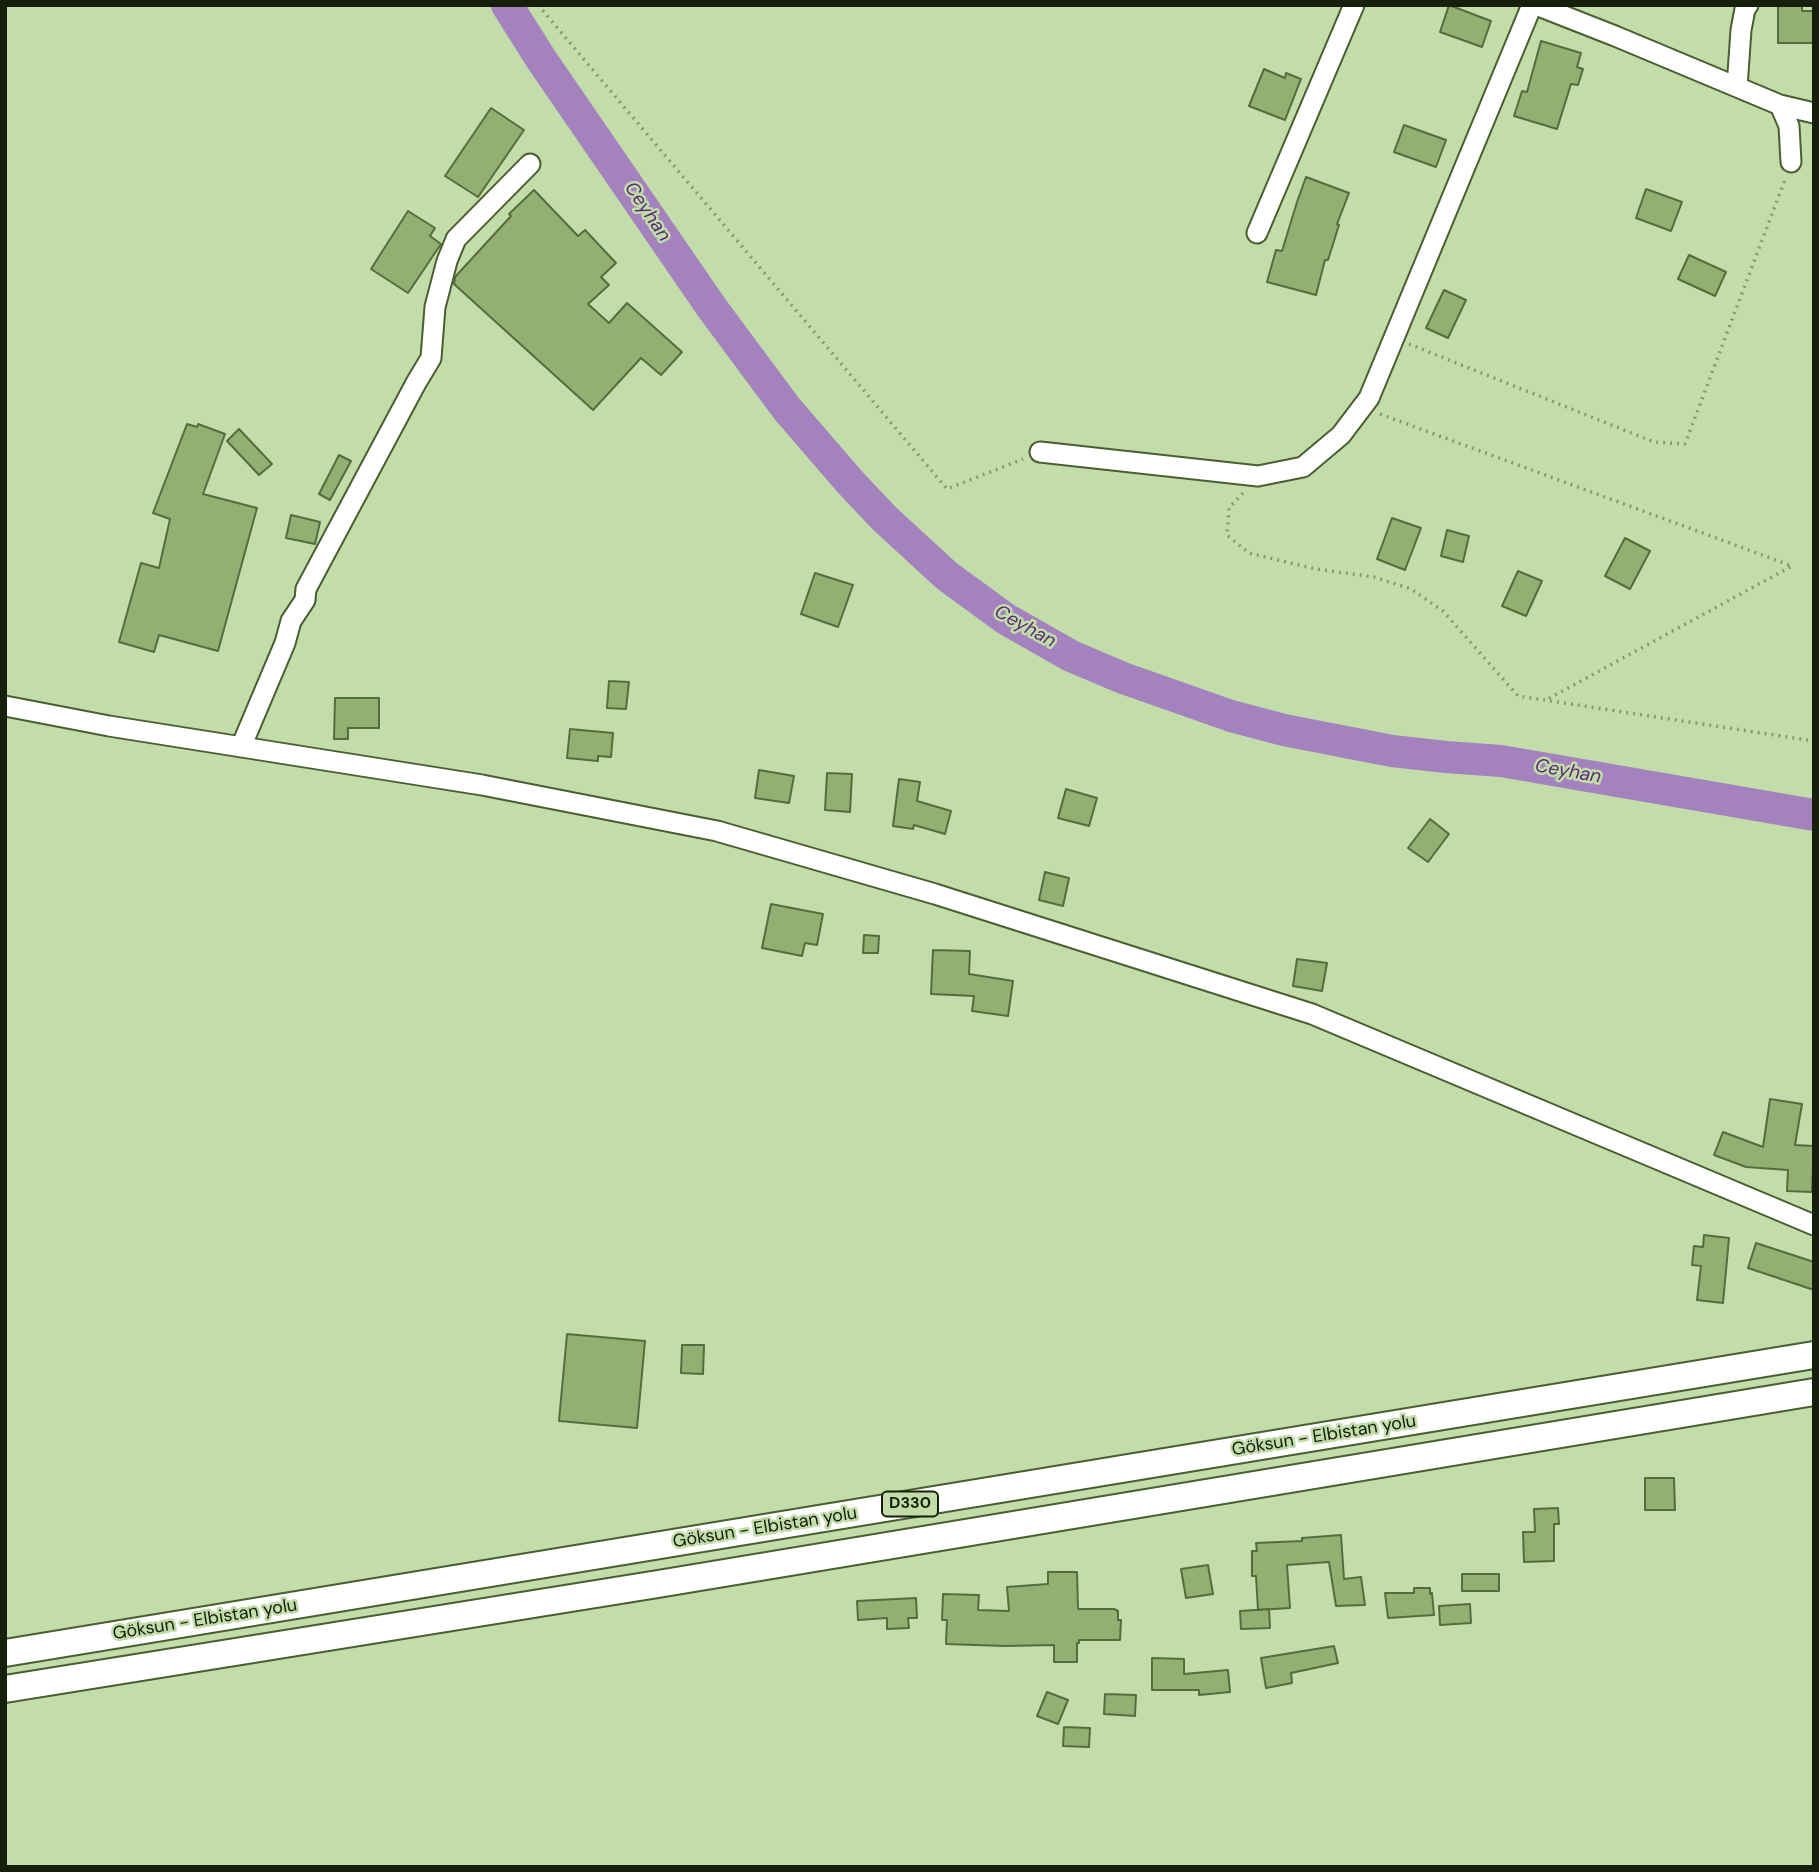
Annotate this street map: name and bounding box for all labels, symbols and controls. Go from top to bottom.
water label: Ceyhan [619,178,675,246]
water label: Ceyhan [990,601,1060,653]
water label: Ceyhan [1533,755,1603,789]
street label: Göksun - Elbistan yolu [1230,1411,1418,1461]
road number: D330 [882,1492,938,1516]
street label: Göksun - Elbistan yolu [671,1503,859,1553]
street label: Göksun - Elbistan yolu [111,1595,299,1645]

